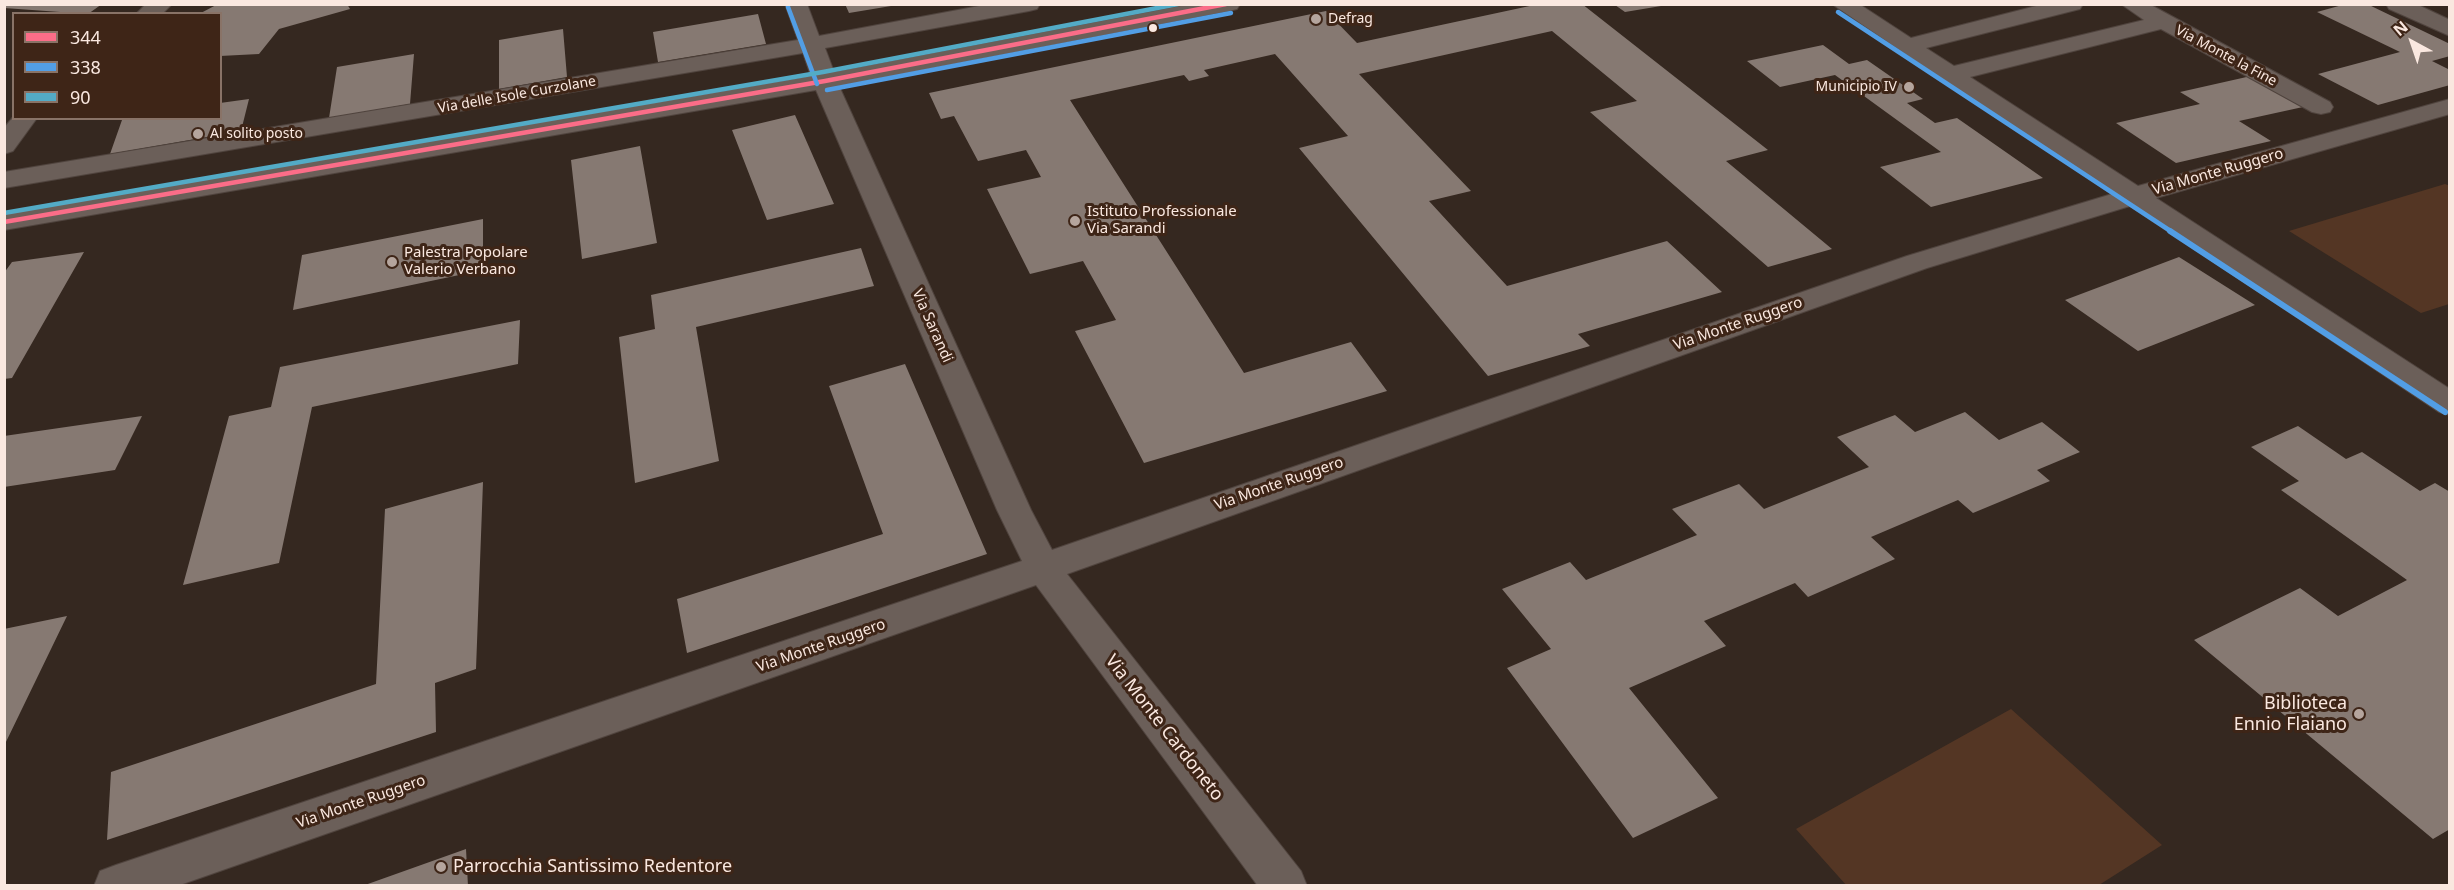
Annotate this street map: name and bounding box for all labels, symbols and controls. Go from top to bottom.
place label: Defrag [1328,11,1373,27]
legend [12,12,222,120]
marker: Defrag [1309,12,1323,26]
north arrow [2382,12,2442,72]
text: N [2388,16,2412,41]
unlabelled marker [1147,22,1159,34]
street label: Via Monte la Fine [2172,22,2280,90]
text: 344 [70,25,101,49]
text: 338 [70,55,101,79]
street label: Via delle Isole Curzolane [437,73,597,117]
place label: Municipio IV [1816,79,1897,95]
marker: Municipio IV [1902,80,1916,94]
text: 90 [70,85,91,109]
place label: Al solito posto [210,126,303,142]
marker: Al solito posto [191,127,205,141]
street label: Via Monte Ruggero [2150,145,2286,199]
place label: Istituto Professionale Via Sarandi [1087,203,1237,238]
marker: Istituto Professionale Via Sarandi [1068,214,1082,228]
place label: Palestra Popolare Valerio Verbano [404,244,528,279]
marker: Palestra Popolare Valerio Verbano [385,255,399,269]
street label: Via Sarandi [908,286,956,366]
street label: Via Monte Ruggero [1671,293,1805,355]
street label: Via Monte Ruggero [1212,453,1346,515]
street label: Via Monte Ruggero [754,615,888,677]
street label: Via Monte Cardoneto [1100,651,1228,805]
place label: Biblioteca Ennio Flaiano [2234,693,2347,736]
marker: Biblioteca Ennio Flaiano [2352,707,2366,721]
street label: Via Monte Ruggero [294,771,428,833]
place label: Parrocchia Santissimo Redentore [453,856,732,878]
marker: Parrocchia Santissimo Redentore [434,860,448,874]

